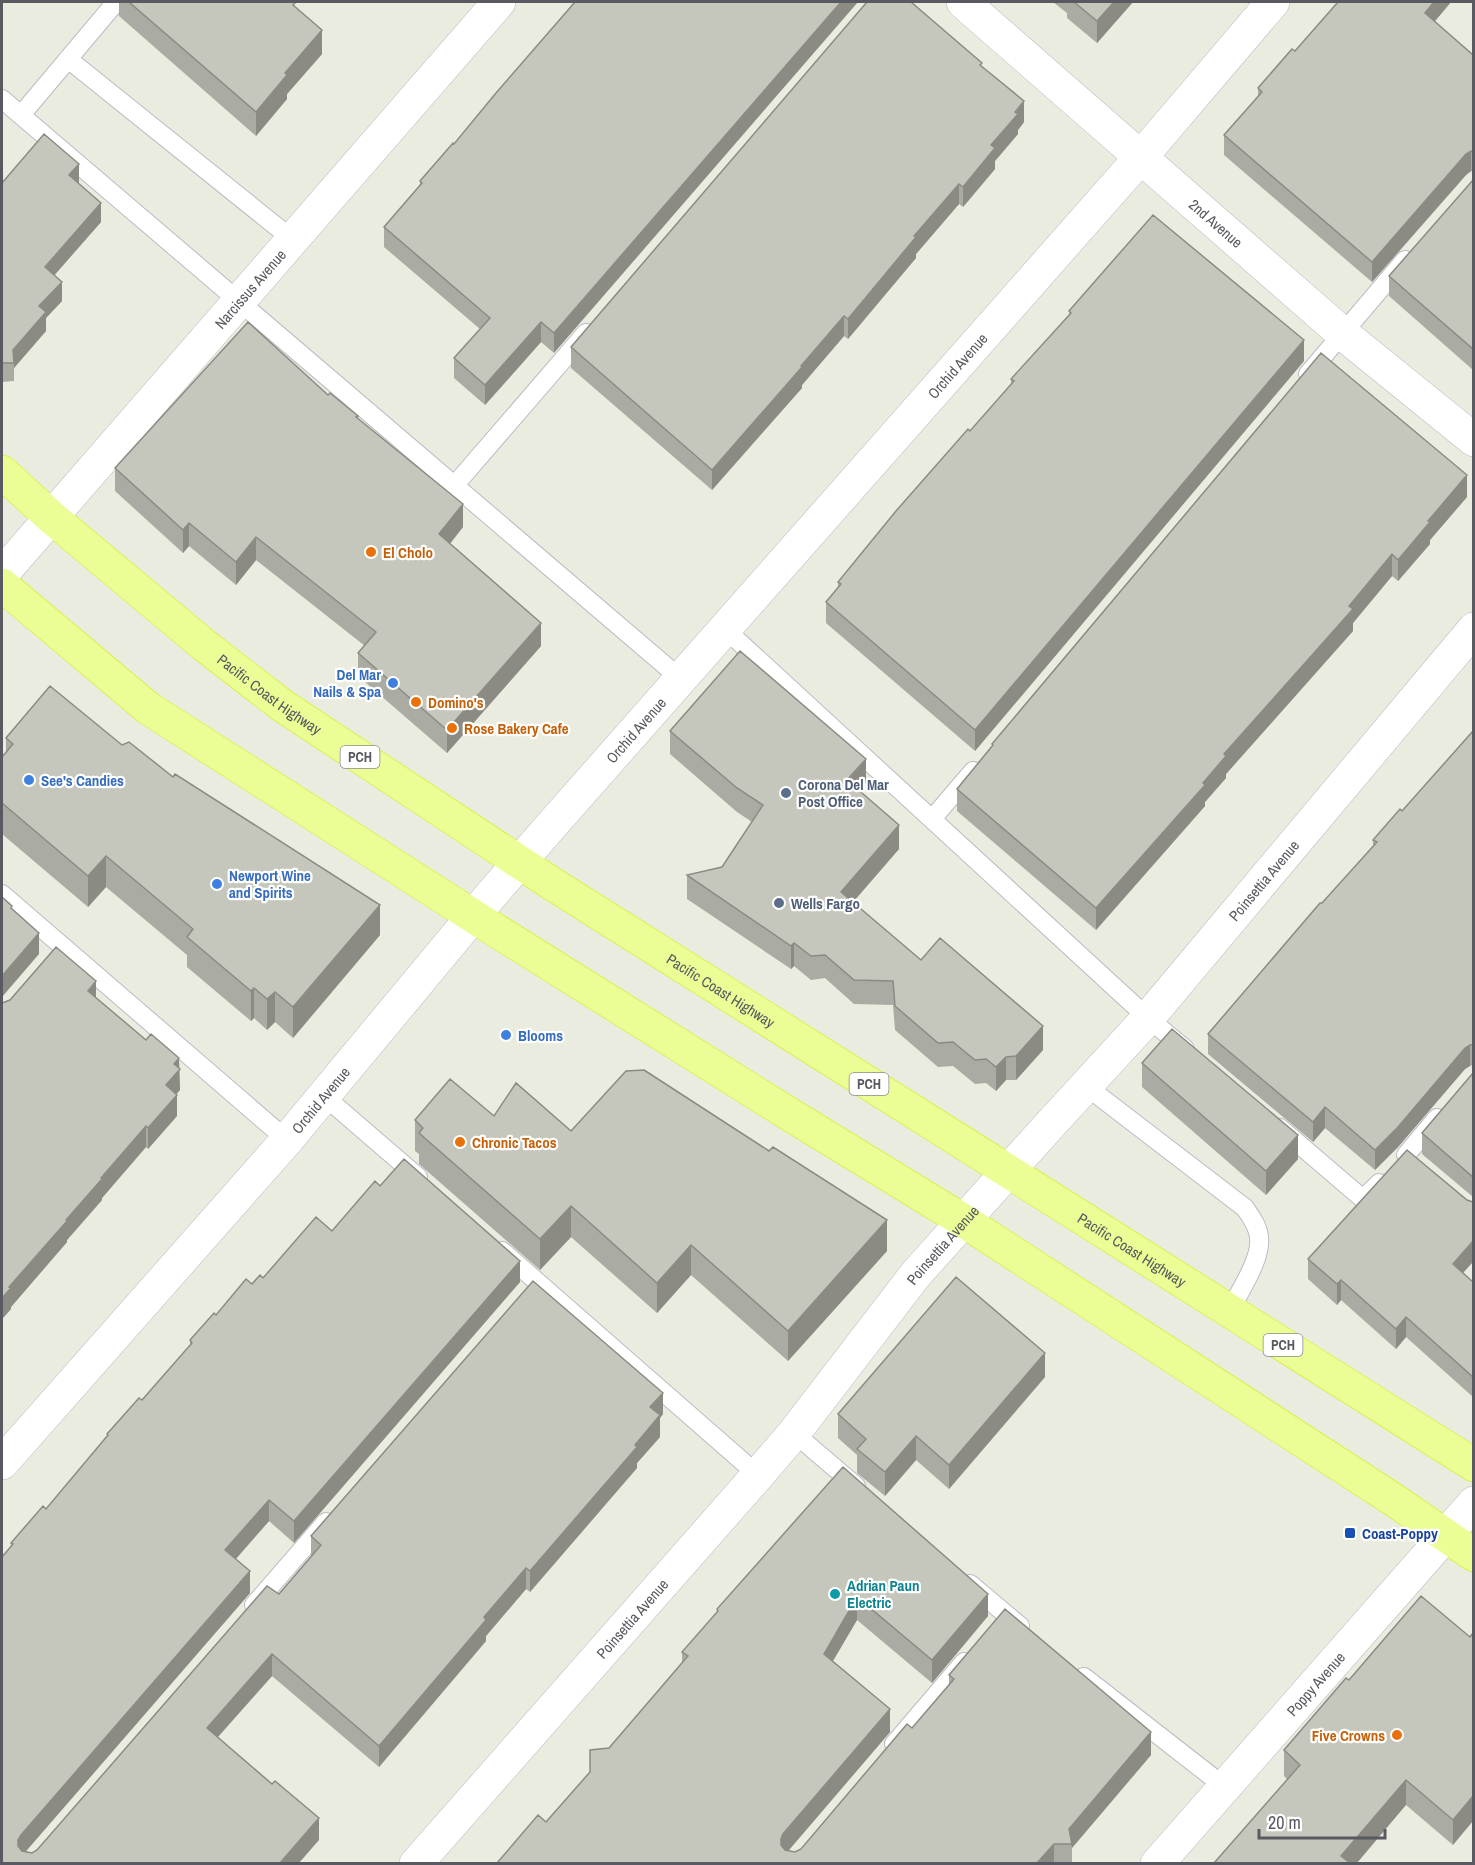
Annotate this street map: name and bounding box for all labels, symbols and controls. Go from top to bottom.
street label: 2nd Avenue [1185,194,1248,252]
street label: Narcissus Avenue [210,244,290,333]
street label: Orchid Avenue [922,328,992,403]
place label: El Cholo [383,542,433,563]
marker: El Cholo [364,545,378,559]
street label: Pacific Coast Highway [213,649,327,740]
place label: Del Mar Nails & Spa [313,664,381,702]
marker: Del Mar Nails & Spa [386,676,400,690]
place label: Domino's [428,692,484,713]
street label: Orchid Avenue [601,692,670,767]
marker: Domino's [409,695,423,709]
place label: Rose Bakery Cafe [464,718,569,739]
marker: Rose Bakery Cafe [445,721,459,735]
road number: PCH [340,746,380,768]
place label: See's Candies [41,770,124,791]
marker: See's Candies [22,773,36,787]
place label: Corona Del Mar Post Office [798,774,889,812]
marker: Corona Del Mar Post Office [779,786,793,800]
street label: Poinsettia Avenue [1223,835,1304,925]
place label: Newport Wine and Spirits [229,865,311,903]
marker: Newport Wine and Spirits [210,877,224,891]
place label: Wells Fargo [791,893,860,914]
marker: Wells Fargo [772,896,786,910]
street label: Pacific Coast Highway [663,948,780,1033]
place label: Blooms [518,1025,563,1046]
marker: Blooms [499,1028,513,1042]
street label: Orchid Avenue [286,1062,354,1138]
road number: PCH [850,1073,888,1095]
place label: Chronic Tacos [472,1132,557,1153]
marker: Chronic Tacos [453,1135,467,1149]
street label: Poinsettia Avenue [901,1201,983,1289]
street label: Pacific Coast Highway [1074,1207,1191,1292]
road number: PCH [1264,1334,1302,1356]
place label: Coast-Poppy [1362,1523,1438,1544]
marker: Coast-Poppy [1343,1526,1357,1540]
street label: Poinsettia Avenue [591,1574,673,1663]
place label: Adrian Paun Electric [847,1575,919,1613]
marker: Adrian Paun Electric [828,1587,842,1601]
street label: Poppy Avenue [1281,1647,1349,1720]
place label: Five Crowns [1312,1725,1385,1746]
marker: Five Crowns [1390,1728,1404,1742]
scale bar [1259,1802,1385,1840]
text: 20 m [1268,1810,1301,1835]

